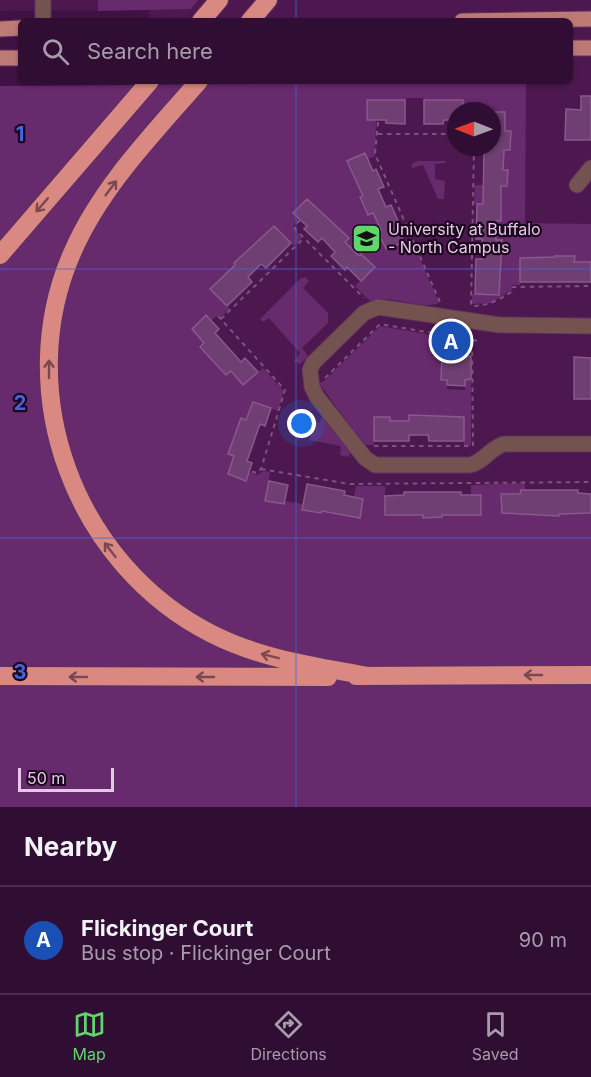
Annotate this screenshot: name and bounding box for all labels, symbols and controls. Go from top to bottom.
search box [18,18,573,84]
icon: search [39,35,72,68]
text: Search here [87,38,213,64]
north arrow [447,102,501,156]
text: 1 [16,122,24,146]
one-way arrow [104,180,117,196]
one-way arrow [36,197,49,213]
place label: University at Buffalo - North Campus [388,219,541,257]
school or university icon: University at Buffalo - North Campus [351,222,383,254]
pin: A [432,318,470,364]
one-way arrow [43,359,55,379]
text: 2 [14,391,26,415]
your location [287,409,316,438]
one-way arrow [104,542,117,558]
one-way arrow [260,650,279,662]
text: 3 [14,660,26,684]
one-way arrow [523,669,543,681]
one-way arrow [68,671,88,683]
one-way arrow [195,671,215,683]
scale bar [18,765,114,792]
text: 50 m [27,768,65,788]
text: Nearby [24,831,117,862]
text: Flickinger Court [81,915,253,941]
text: A [36,928,51,952]
text: 90 m [519,928,567,952]
text: Bus stop · Flickinger Court [81,941,331,965]
tab: Map [72,1008,106,1064]
tab: Directions [251,1008,327,1064]
tab: Saved [472,1008,519,1064]

